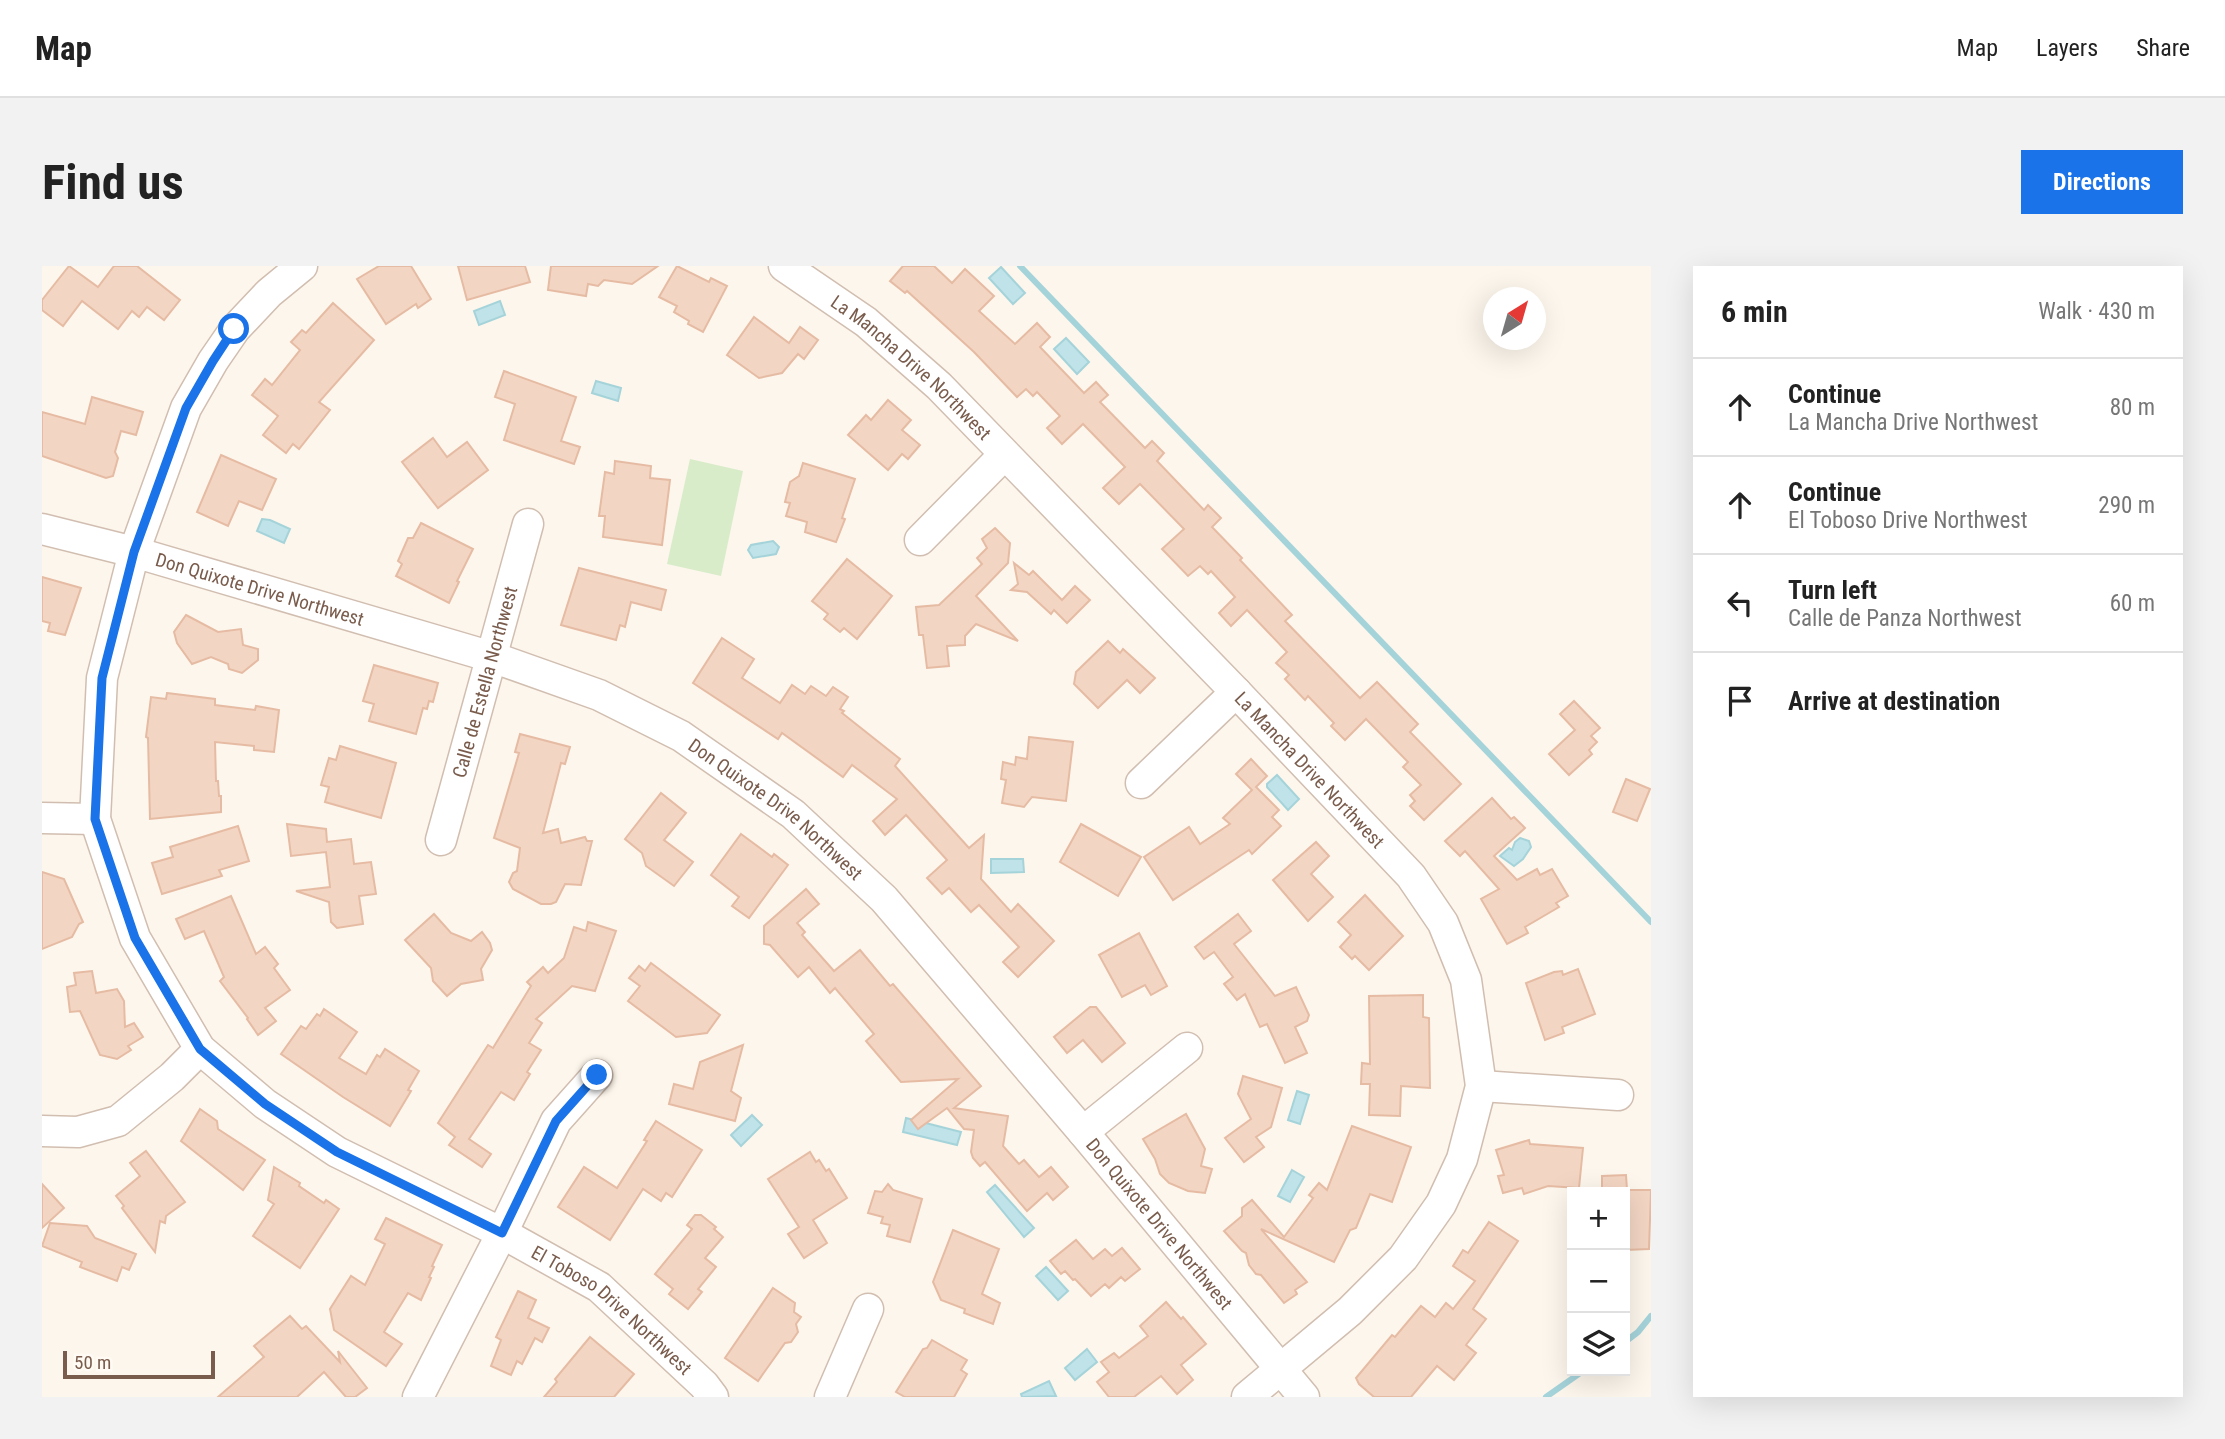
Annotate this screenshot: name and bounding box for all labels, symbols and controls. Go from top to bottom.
text: Map [35,29,92,68]
text: Map [1957,34,1998,62]
text: Layers [2036,34,2098,62]
text: Share [2136,34,2190,62]
button: Directions [2021,150,2183,214]
text: Find us [42,154,184,211]
north arrow [1483,287,1546,350]
street label: La Mancha Drive Northwest [826,290,996,445]
text: 6 min [1721,294,1788,329]
text: Walk · 430 m [2038,298,2155,325]
route start [218,313,249,344]
text: Continue [1788,379,1881,409]
icon: ahead [1721,388,1759,426]
text: 80 m [2110,394,2155,421]
text: La Mancha Drive Northwest [1788,409,2038,436]
text: Continue [1788,477,1881,507]
icon: ahead [1721,486,1759,524]
text: 290 m [2098,492,2155,519]
text: El Toboso Drive Northwest [1788,507,2028,534]
street label: Don Quixote Drive Northwest [153,548,367,631]
text: Turn left [1788,575,1877,605]
street label: Calle de Estella Northwest [448,584,522,780]
icon: left [1721,584,1759,622]
text: 60 m [2110,590,2155,617]
text: Calle de Panza Northwest [1788,605,2022,632]
icon: arrive [1721,682,1759,720]
text: Arrive at destination [1788,686,2000,716]
street label: La Mancha Drive Northwest [1230,687,1389,853]
street label: Don Quixote Drive Northwest [684,734,867,885]
route end [581,1059,612,1090]
street label: Don Quixote Drive Northwest [1081,1134,1237,1314]
map controls [1567,1187,1630,1376]
button: + [1567,1187,1630,1250]
street label: El Toboso Drive Northwest [527,1241,696,1380]
button: − [1567,1250,1630,1313]
button: layers [1567,1313,1630,1376]
scale bar [63,1348,215,1380]
text: 50 m [74,1351,111,1374]

